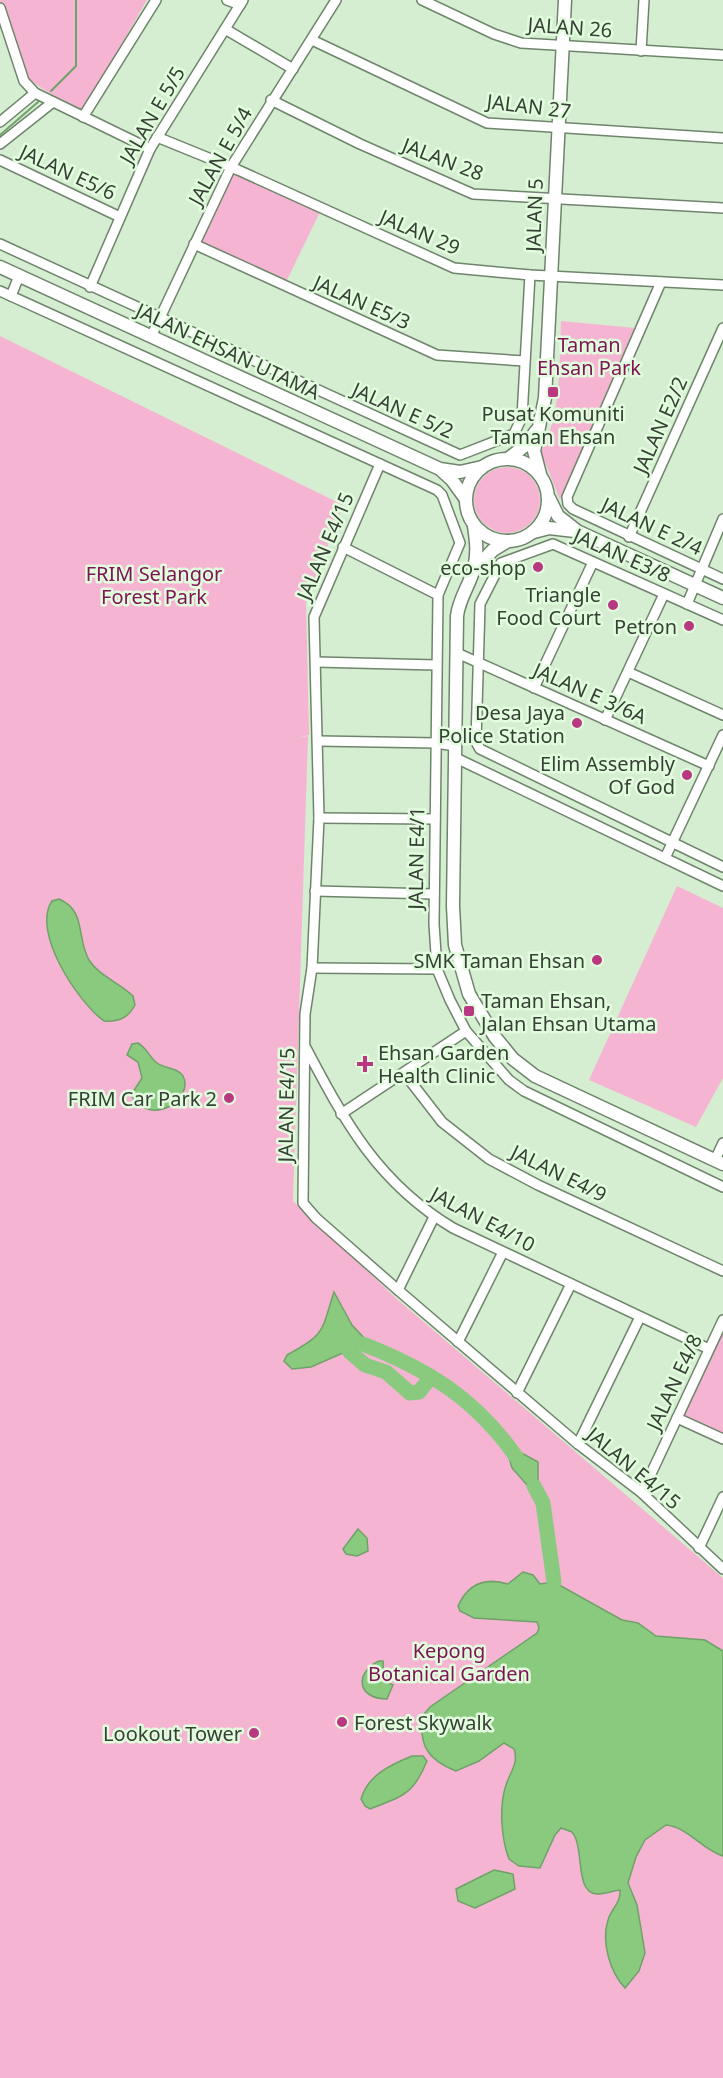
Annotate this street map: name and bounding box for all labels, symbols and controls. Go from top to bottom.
street label: JALAN 26 [525,10,613,43]
street label: JALAN E 5/5 [112,61,191,170]
street label: JALAN 27 [483,87,573,125]
street label: JALAN E 5/4 [181,102,258,212]
street label: JALAN 28 [397,130,487,187]
street label: JALAN E5/6 [14,137,121,206]
street label: JALAN 5 [519,178,549,254]
street label: JALAN 29 [374,202,464,261]
street label: JALAN E5/3 [307,268,415,335]
street label: JALAN EHSAN UTAMA [130,296,325,406]
park label: Taman Ehsan Park [537,331,641,381]
street label: JALAN E2/2 [626,372,693,480]
street label: JALAN E 5/2 [346,375,458,444]
marker: Pusat Komuniti Taman Ehsan [546,385,560,399]
place label: Pusat Komuniti Taman Ehsan [481,400,625,450]
street label: JALAN E4/15 [289,488,360,606]
street label: JALAN E 2/4 [595,490,707,561]
street label: JALAN E3/8 [567,521,675,588]
place label: eco-shop [440,554,526,581]
park label: FRIM Selangor Forest Park [86,560,222,610]
marker: eco-shop [531,560,545,574]
place label: Triangle Food Court [496,581,601,631]
marker: Triangle Food Court [606,598,620,612]
place label: Petron [614,613,677,640]
marker: Petron [682,619,696,633]
street label: JALAN E 3/6A [527,655,651,730]
place label: Desa Jaya Police Station [438,699,565,749]
marker: Desa Jaya Police Station [570,716,584,730]
place label: Elim Assembly Of God [540,750,676,800]
marker: Elim Assembly Of God [680,768,694,782]
street label: JALAN E4/1 [402,806,430,912]
place label: SMK Taman Ehsan [413,947,585,974]
marker: SMK Taman Ehsan [590,953,604,967]
place label: Taman Ehsan, Jalan Ehsan Utama [479,987,656,1037]
marker: Taman Ehsan, Jalan Ehsan Utama [462,1004,476,1018]
place label: Ehsan Garden Health Clinic [378,1039,509,1089]
street label: JALAN E4/15 [271,1047,300,1165]
marker: Ehsan Garden Health Clinic [356,1055,374,1073]
place label: FRIM Car Park 2 [68,1085,217,1112]
marker: FRIM Car Park 2 [222,1091,236,1105]
street label: JALAN E4/9 [505,1137,611,1208]
street label: JALAN E4/10 [424,1179,540,1258]
street label: JALAN E4/8 [639,1329,708,1436]
street label: JALAN E4/15 [580,1419,687,1515]
park label: Kepong Botanical Garden [368,1637,530,1687]
place label: Forest Skywalk [354,1709,493,1736]
marker: Forest Skywalk [335,1715,349,1729]
place label: Lookout Tower [103,1720,242,1747]
marker: Lookout Tower [247,1726,261,1740]

